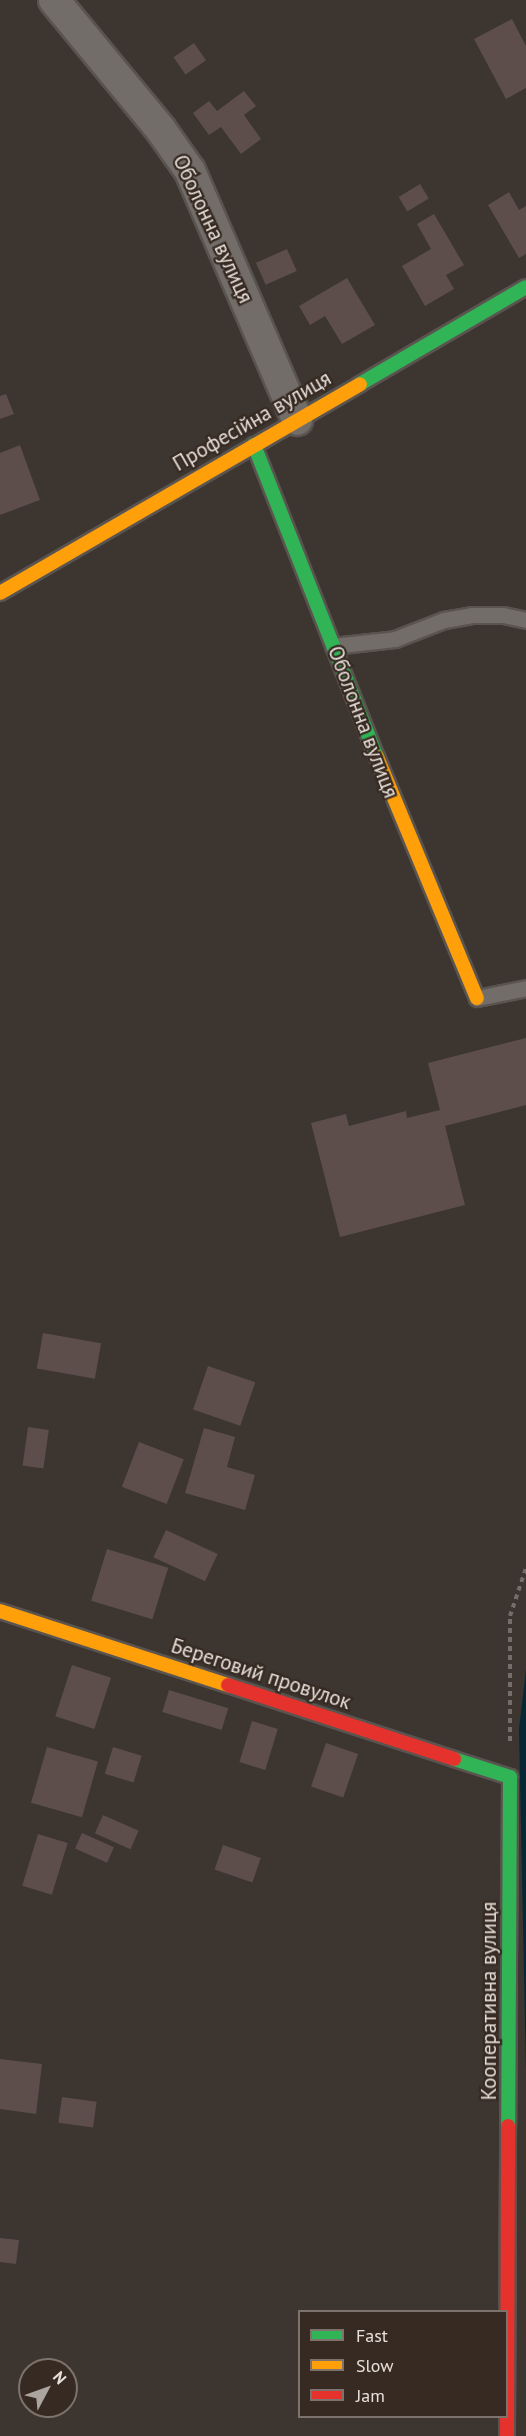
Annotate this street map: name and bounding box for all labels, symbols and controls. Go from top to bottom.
street label: Оболонна вулиця [168,151,258,307]
street label: Професійна вулиця [168,365,336,477]
street label: Оболонна вулиця [322,642,404,802]
street label: Береговий провулок [168,1633,354,1715]
street label: Кооперативна вулиця [476,1902,502,2100]
legend [298,2310,508,2418]
text: Fast [356,2324,388,2347]
text: Slow [356,2354,394,2377]
north arrow [18,2358,78,2418]
text: N [49,2367,71,2388]
text: Jam [356,2384,385,2407]

